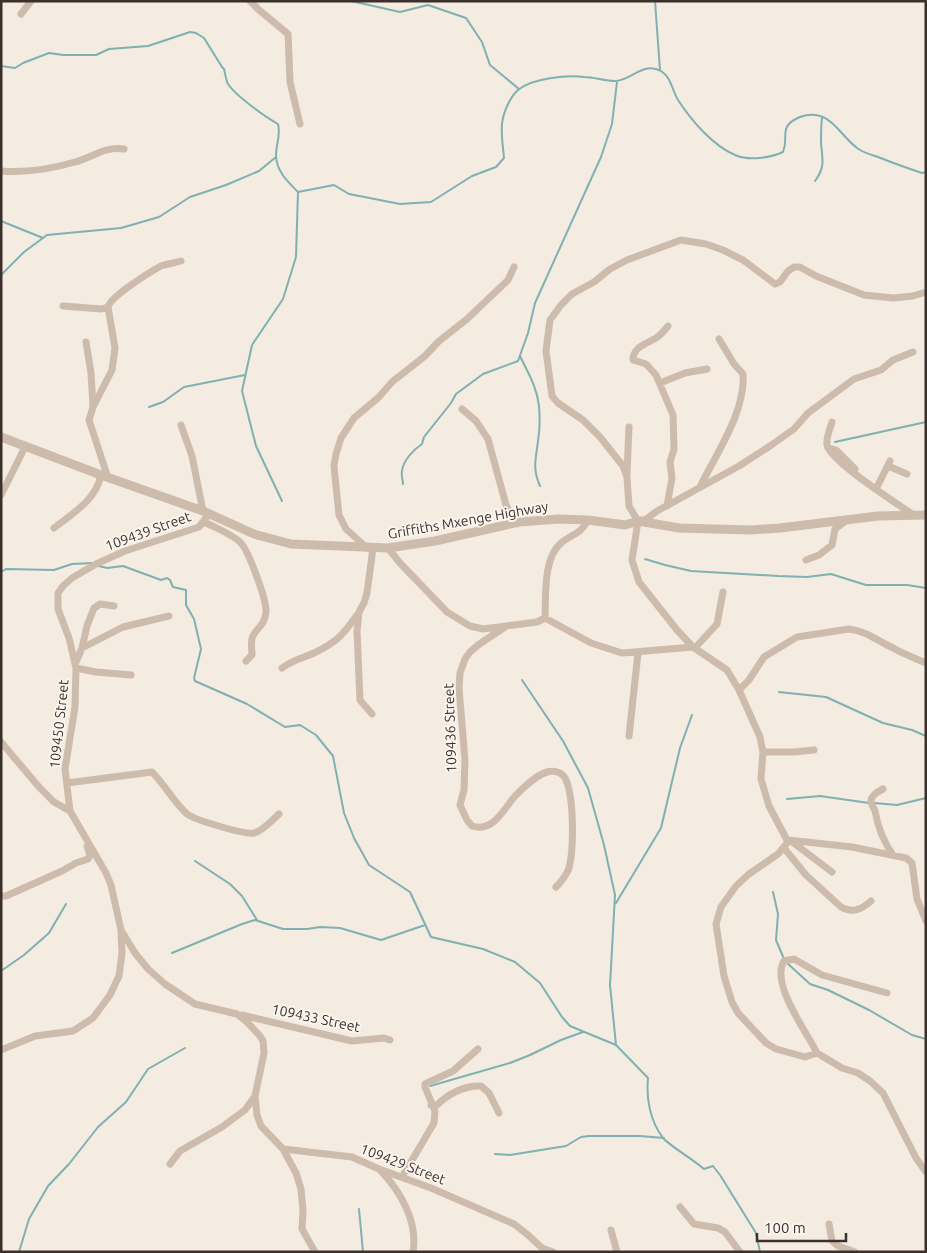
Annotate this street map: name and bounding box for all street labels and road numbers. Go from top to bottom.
street label: Griffiths Mxenge Highway [387,498,550,542]
street label: 109439 Street [103,508,193,554]
street label: 109450 Street [46,678,72,769]
street label: 109436 Street [440,682,460,773]
street label: 109433 Street [270,1001,362,1035]
street label: 109429 Street [358,1140,448,1188]

